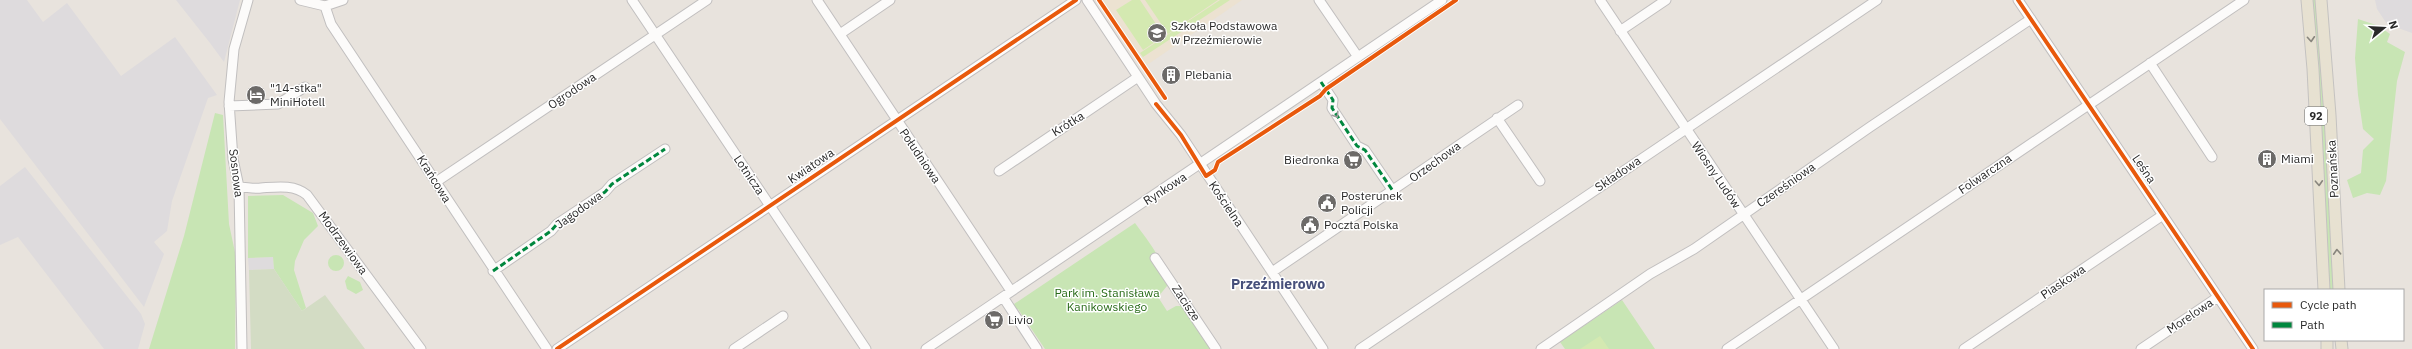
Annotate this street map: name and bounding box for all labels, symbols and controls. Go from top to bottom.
north arrow [2364,8,2404,48]
place label: Szkoła Podstawowa w Przeźmierowie [1171,18,1278,47]
text: N [2386,19,2401,31]
school or university icon: Szkoła Podstawowa w Przeźmierowie [1146,22,1168,44]
one-way arrow [2306,36,2315,42]
building icon: Plebania [1160,64,1182,86]
place label: Plebania [1185,67,1232,82]
street label: Ogrodowa [545,69,599,112]
place label: "14-stka" MiniHotell [270,80,325,109]
hotel icon: "14-stka" MiniHotell [245,84,267,106]
road number: 92 [2305,107,2327,125]
street label: Krótka [1049,108,1087,139]
one-way arrow [1332,111,1339,118]
street label: Południowa [897,125,945,186]
street label: Orzechowa [1406,138,1464,185]
street label: Wiosny Ludów [1689,138,1744,211]
street label: Poznańska [2323,139,2342,198]
street label: Kwiatowa [785,144,837,186]
street label: Sosnowa [226,148,247,199]
building icon: Miami [2256,148,2278,170]
supermarket icon: Biedronka [1342,149,1364,171]
street label: Folwarczna [1955,150,2015,197]
street label: Leśna [2129,151,2160,186]
place label: Miami [2281,151,2314,166]
street label: Krańcowa [414,152,455,206]
street label: Lotnicza [731,152,768,198]
place label: Biedronka [1284,152,1340,167]
street label: Składowa [1592,152,1644,194]
street label: Czereśniowa [1753,159,1818,210]
street label: Rynkowa [1140,169,1190,208]
street label: Kościelna [1206,178,1247,230]
one-way arrow [2314,180,2323,186]
street label: Jagodowa [552,187,606,232]
place label: Posterunek Policji [1341,188,1403,217]
public building icon: Posterunek Policji [1316,192,1338,214]
street label: Modrzewiowa [316,208,372,278]
public building icon: Poczta Polska [1299,214,1321,236]
place label: Poczta Polska [1324,217,1399,232]
one-way arrow [2333,249,2341,255]
street label: Piaskowa [2037,261,2088,302]
district label: Przeźmierowo [1231,275,1325,293]
street label: Zacisze [1169,282,1204,324]
park label: Park im. Stanisława Kanikowskiego [1054,285,1160,314]
legend [2264,289,2404,341]
street label: Morelowa [2164,294,2216,337]
text: Cycle path [2300,297,2357,312]
supermarket icon: Livio [983,309,1005,331]
place label: Livio [1008,312,1033,327]
text: Path [2300,317,2325,332]

